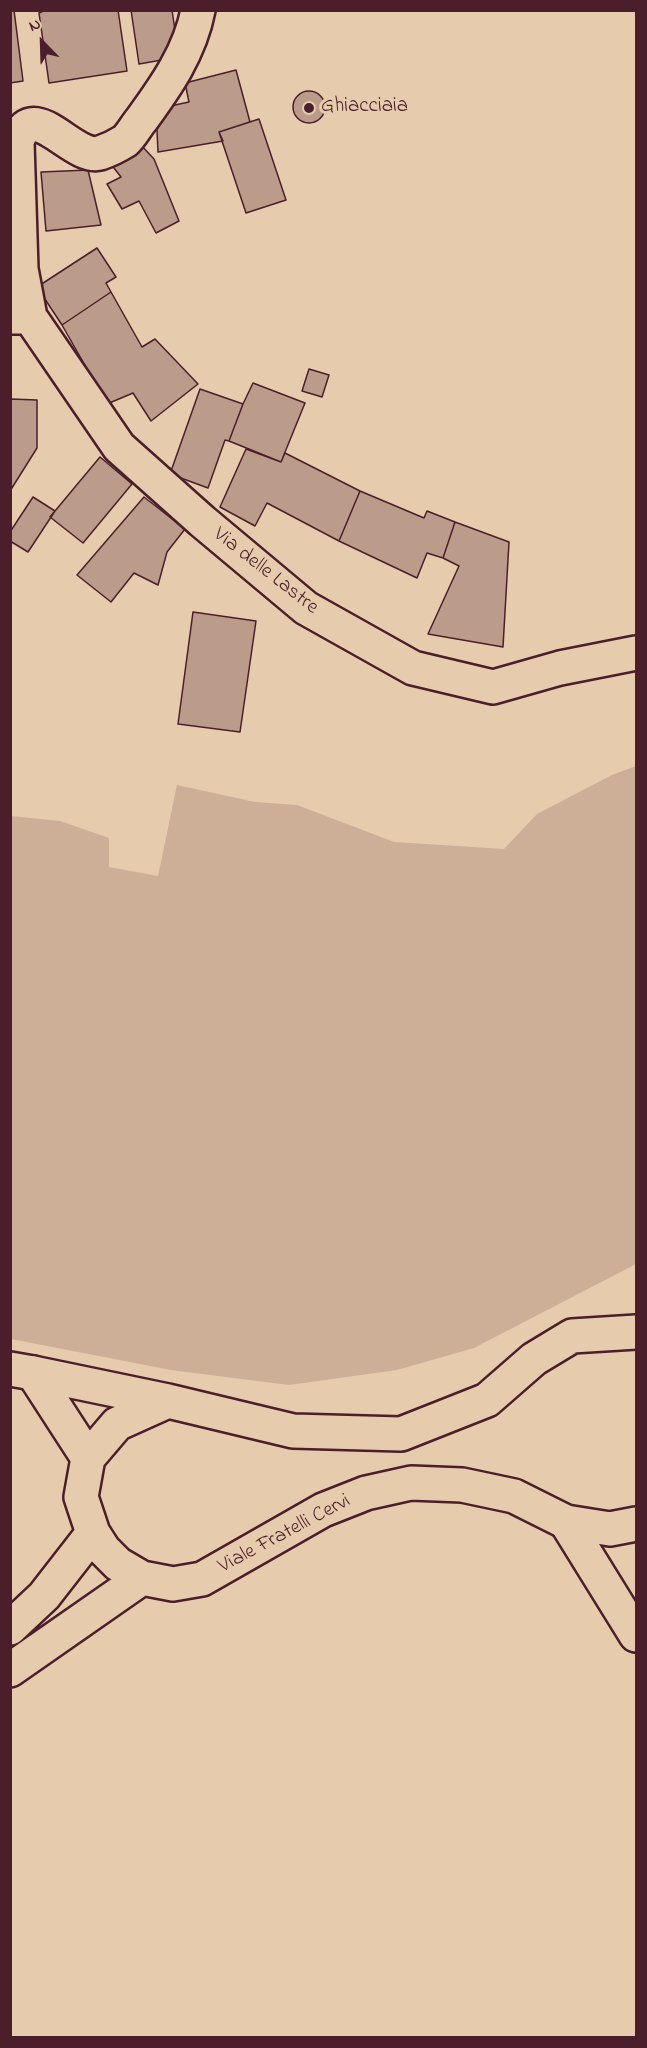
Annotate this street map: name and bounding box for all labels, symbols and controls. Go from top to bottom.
north arrow [12,12,72,72]
text: N [25,12,45,39]
place label: Ghiacciaia [321,95,408,121]
marker: Ghiacciaia [302,101,316,115]
street label: Via delle Lastre [207,523,323,621]
street label: Viale Fratelli Cervi [215,1490,355,1580]

